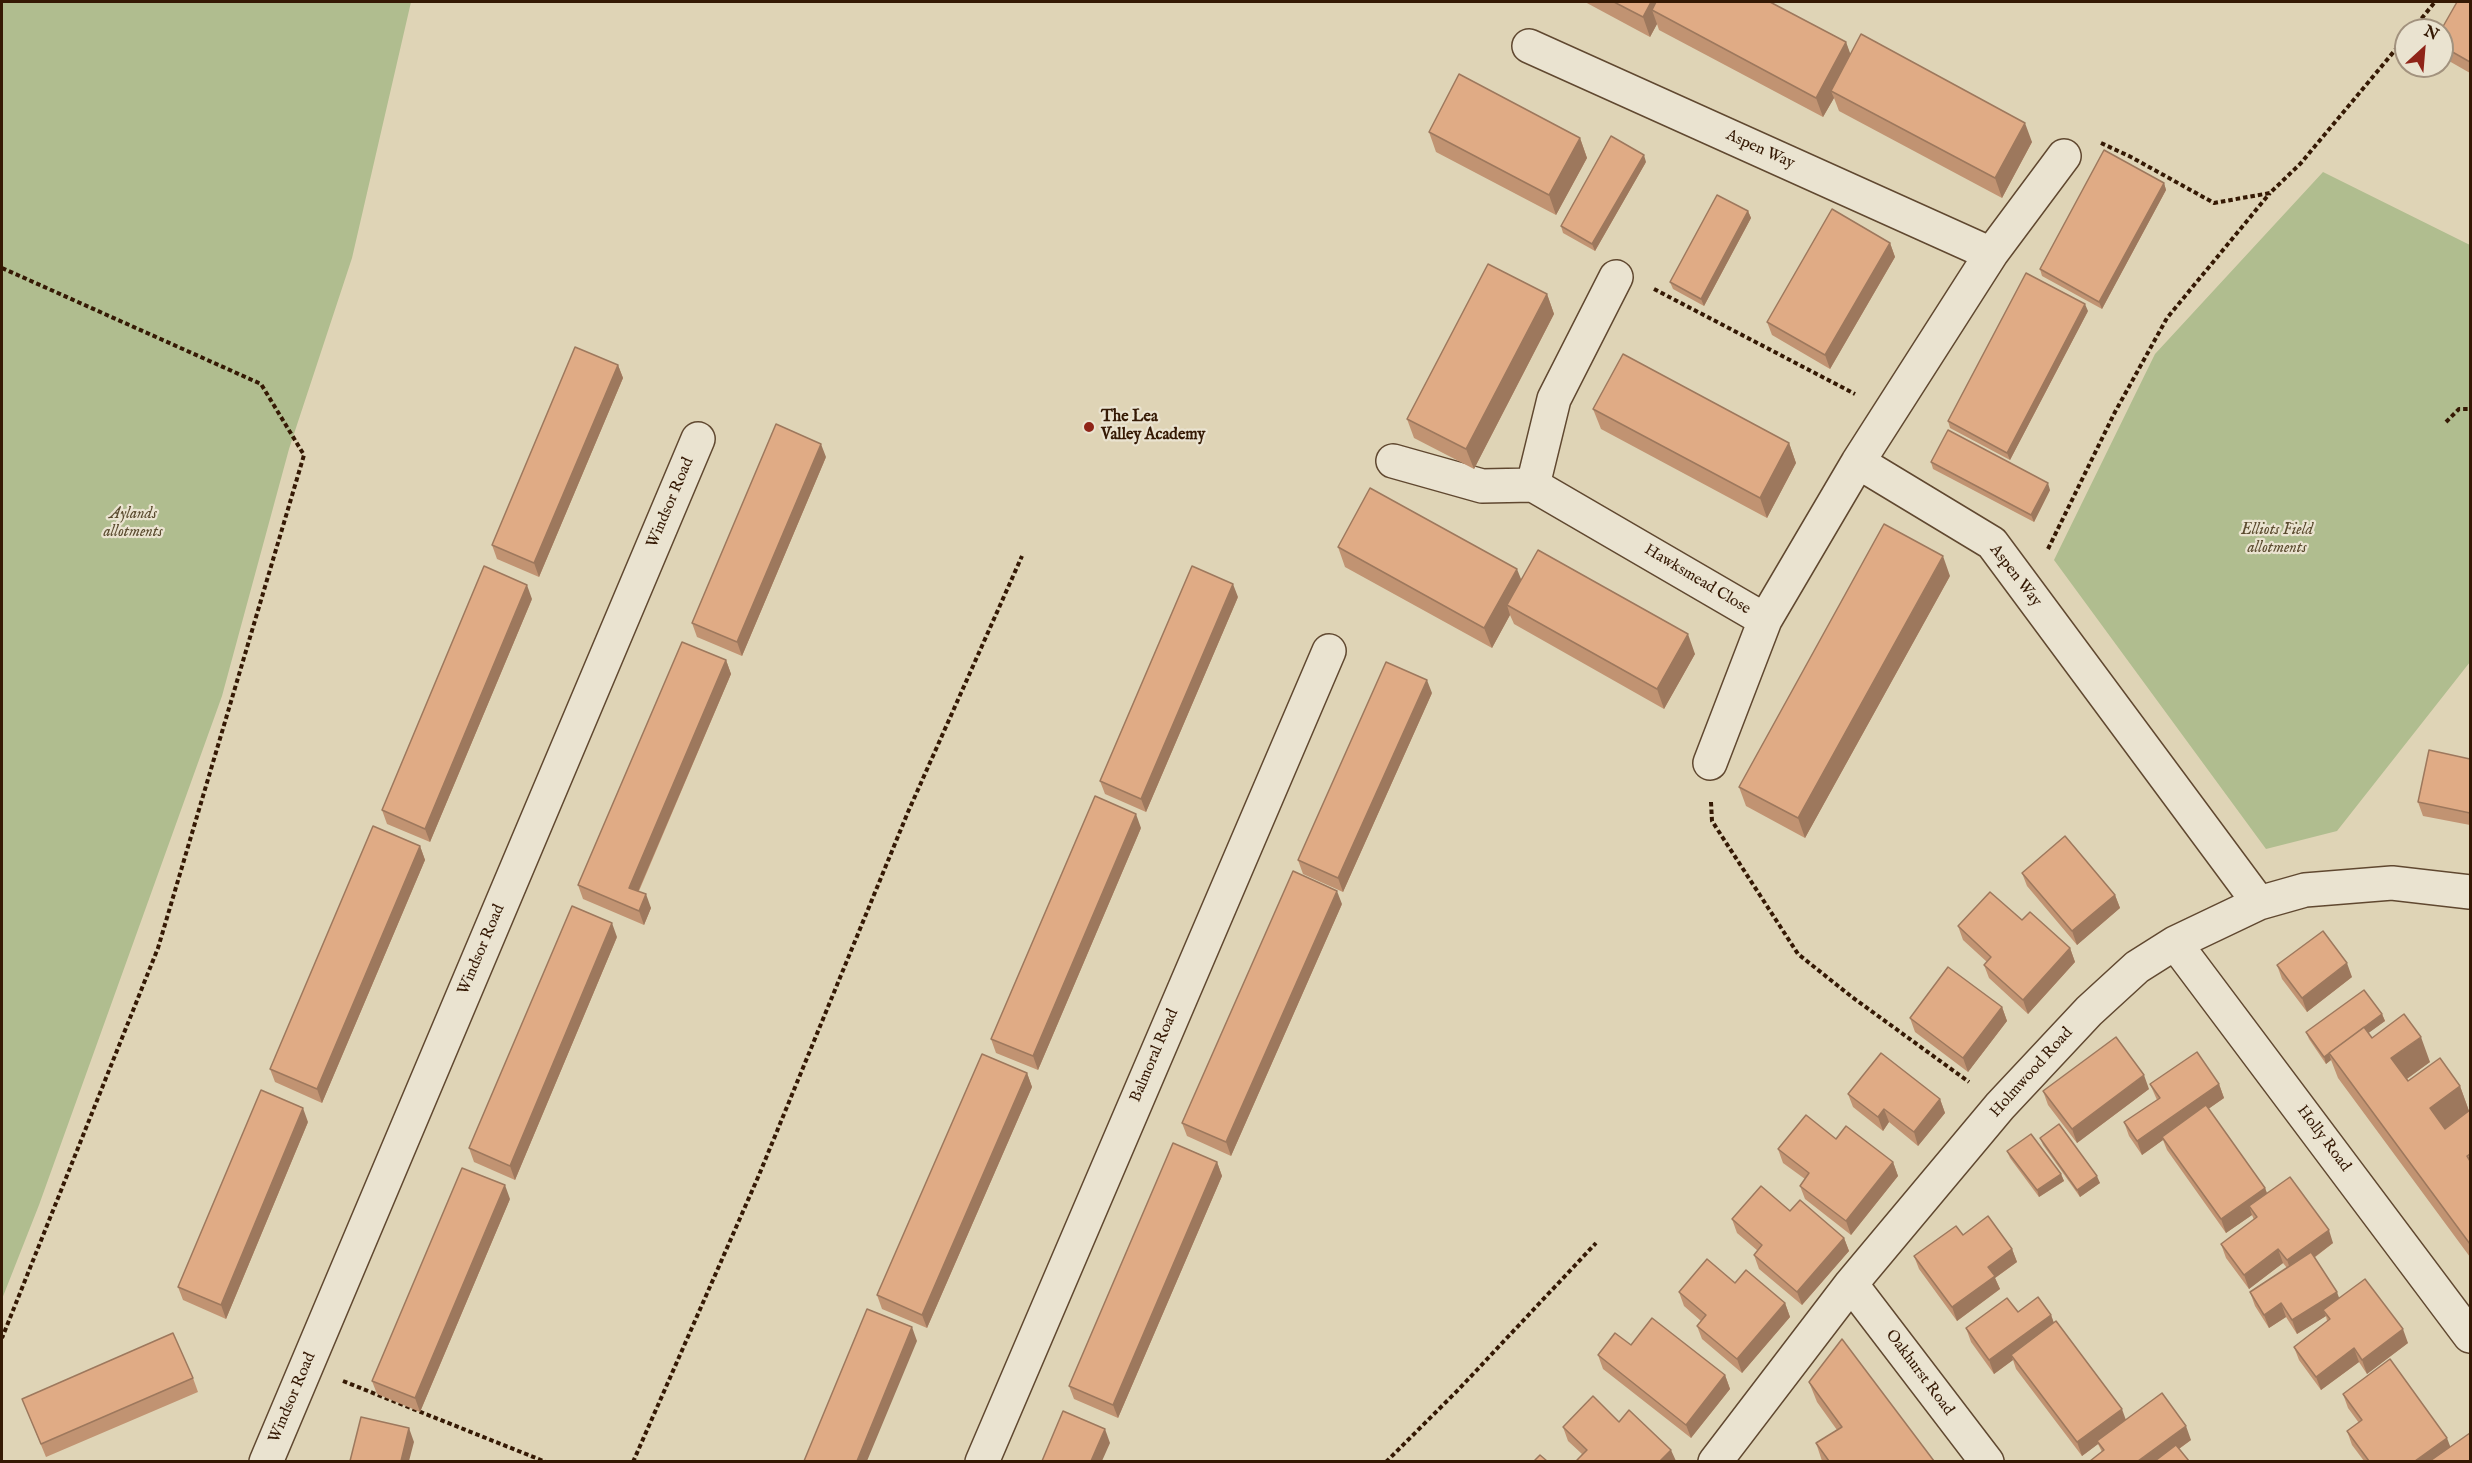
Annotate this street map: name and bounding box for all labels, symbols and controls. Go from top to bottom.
north arrow [2394,18,2454,78]
text: N [2420,22,2442,46]
street label: Aspen Way [1723,126,1797,174]
place label: The Lea Valley Academy [1101,408,1205,446]
marker: The Lea Valley Academy [1082,420,1096,434]
street label: Windsor Road [643,455,699,551]
park label: Aylands allotments [103,505,163,543]
park label: Elliots Field allotments [2241,521,2313,559]
street label: Hawksmead Close [1640,541,1754,619]
street label: Aspen Way [1985,541,2045,611]
street label: Windsor Road [454,902,510,998]
street label: Balmoral Road [1127,1006,1183,1106]
street label: Holmwood Road [1987,1024,2077,1122]
street label: Holly Road [2292,1102,2354,1176]
street label: Oakhurst Road [1881,1326,1957,1420]
street label: Windsor Road [265,1350,321,1446]

